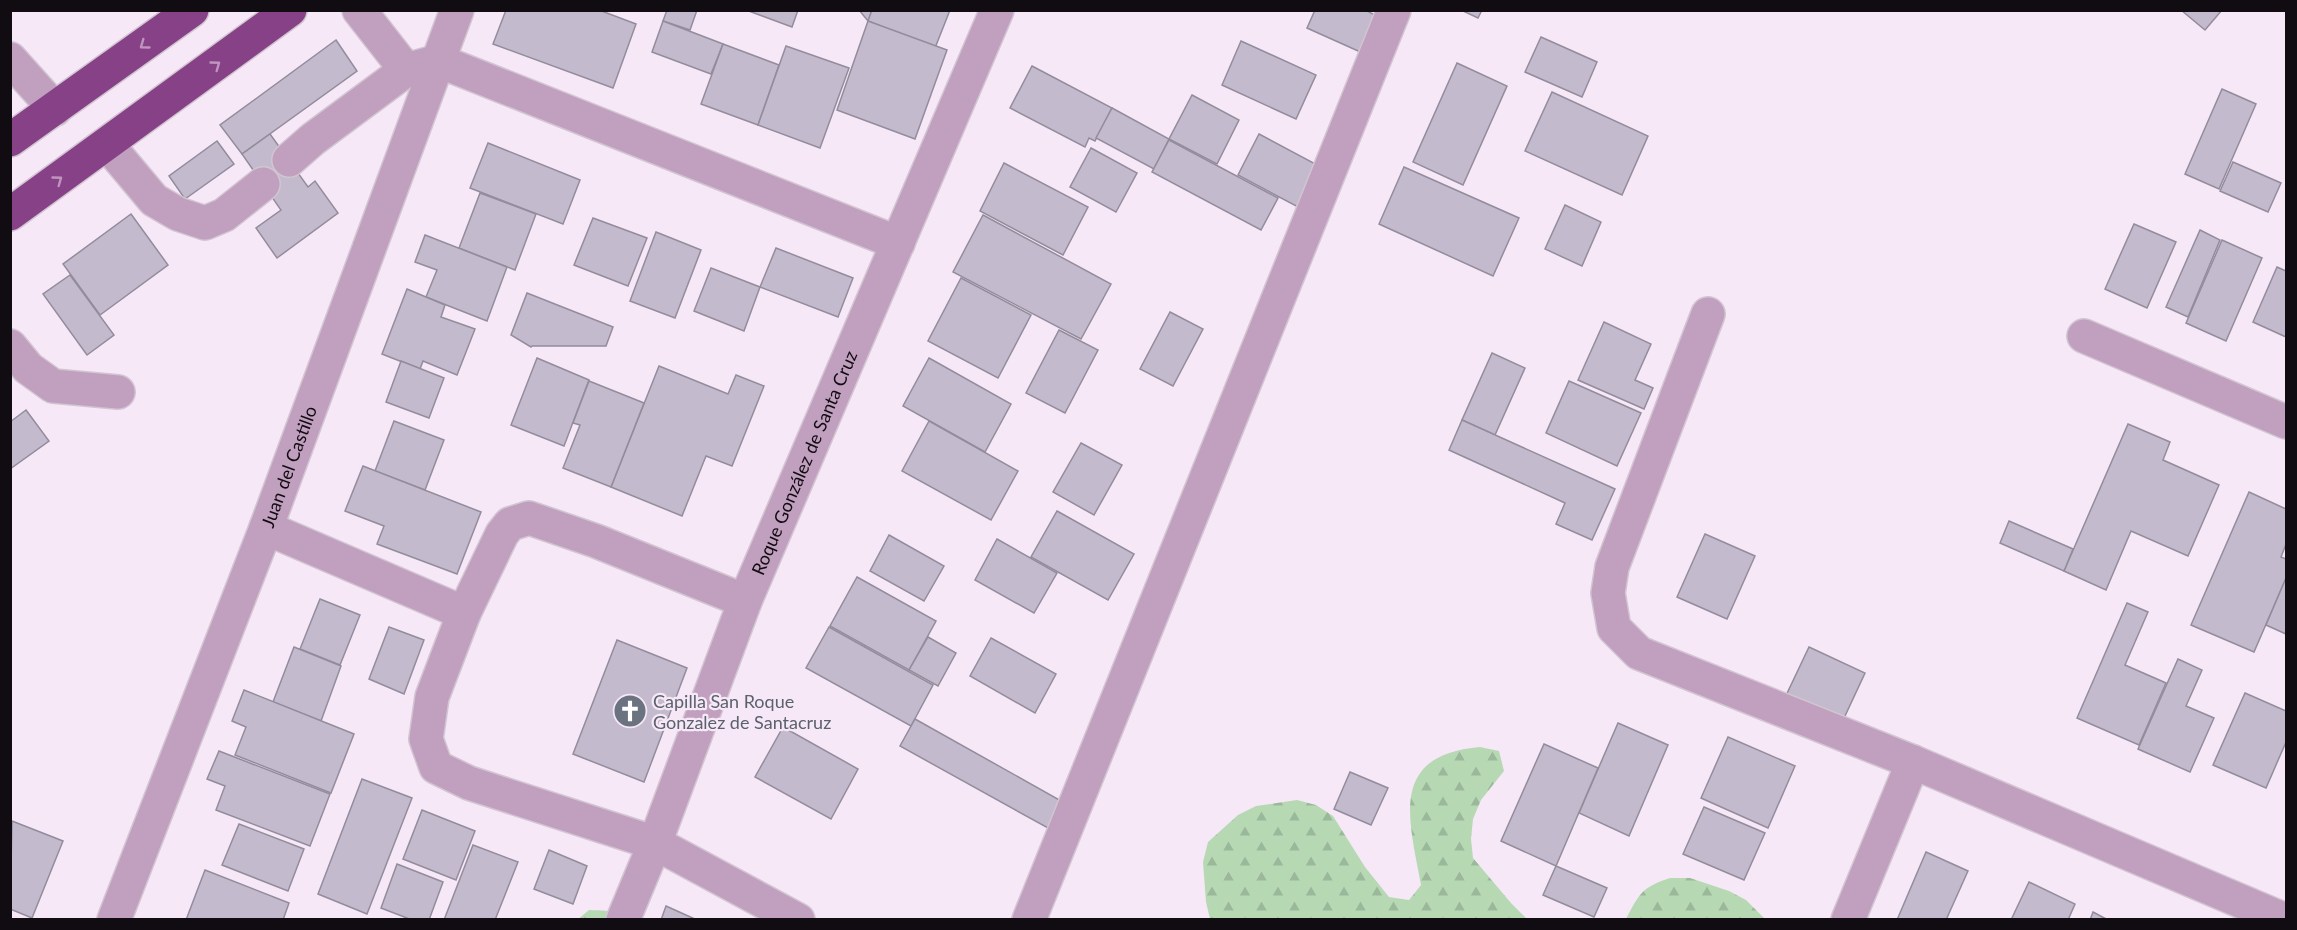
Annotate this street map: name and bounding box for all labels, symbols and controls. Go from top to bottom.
one-way arrow [140,37,151,48]
one-way arrow [209,61,220,72]
one-way arrow [51,176,62,187]
street label: Roque González de Santa Cruz [747,347,861,578]
street label: Juan del Castillo [256,403,321,530]
place label: Capilla San Roque Gonzalez de Santacruz [653,690,831,733]
church icon: Capilla San Roque Gonzalez de Santacruz [612,693,648,729]

